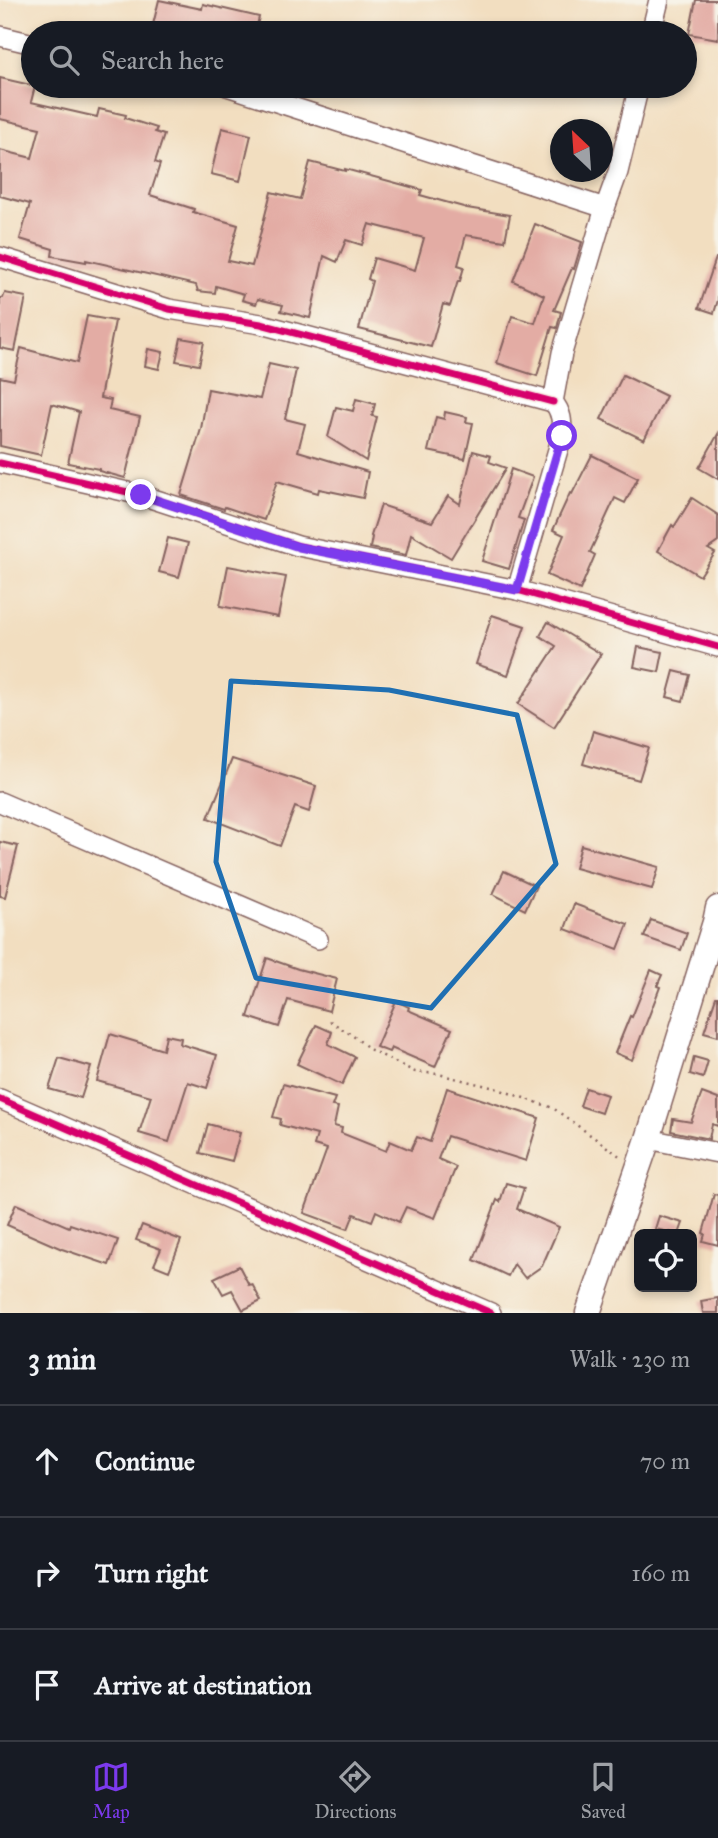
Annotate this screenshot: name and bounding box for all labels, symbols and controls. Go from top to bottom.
search box [21,21,697,98]
icon: search [45,41,83,79]
text: Search here [101,44,224,76]
north arrow [550,119,613,182]
route start [546,420,577,451]
route end [125,479,156,510]
map controls [634,1229,697,1292]
button: locate [634,1229,697,1292]
text: 3 min [28,1341,96,1377]
text: Walk · 230 m [570,1345,690,1373]
icon: ahead [28,1442,66,1480]
text: Continue [95,1445,195,1477]
text: 70 m [640,1447,690,1475]
icon: right [28,1554,66,1592]
text: Turn right [95,1557,208,1589]
text: 160 m [632,1559,690,1587]
icon: arrive [28,1666,66,1704]
text: Arrive at destination [95,1669,312,1701]
tab: Map [92,1758,130,1823]
tab: Directions [314,1758,396,1823]
tab: Saved [581,1758,626,1823]

